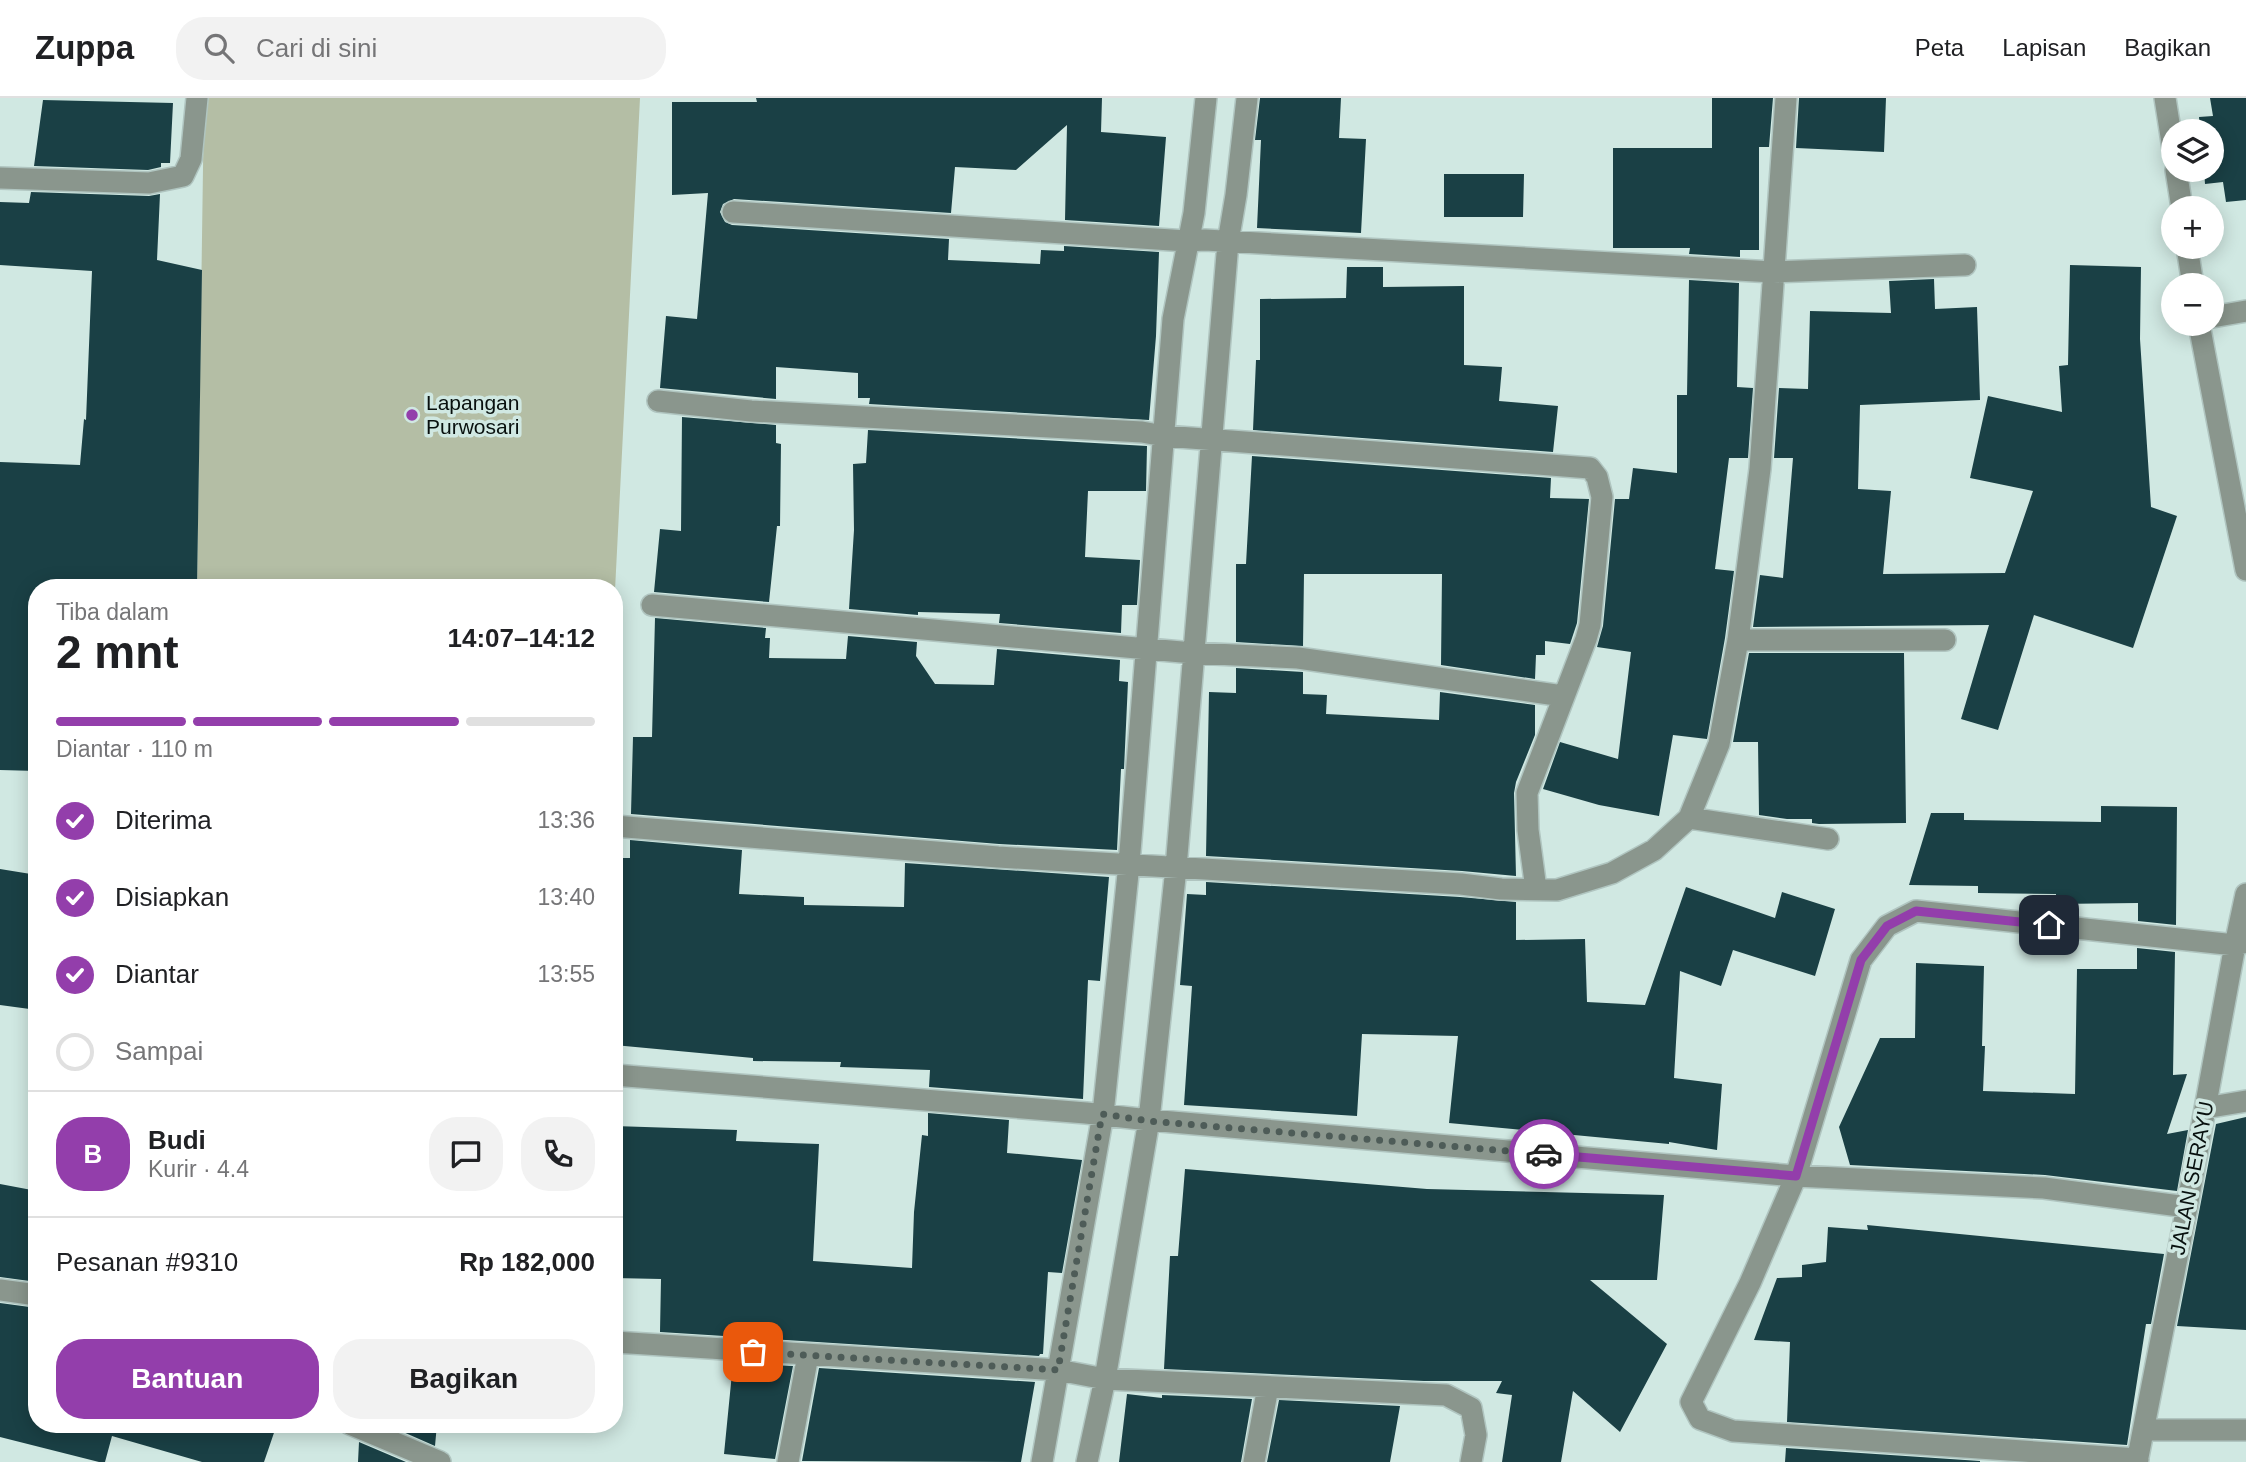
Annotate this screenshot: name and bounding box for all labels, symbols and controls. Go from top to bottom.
search box [176,17,666,80]
text: Zuppa [35,29,134,66]
icon: search [200,29,238,67]
text: Cari di sini [256,33,377,63]
text: Peta [1915,34,1964,61]
text: Lapisan [2002,34,2086,61]
text: Bagikan [2124,34,2211,61]
map controls [2161,119,2224,336]
button: layers [2161,119,2224,182]
button: + [2161,196,2224,259]
button: − [2161,273,2224,336]
place label: Lapangan Purwosari [426,391,519,438]
marker: Lapangan Purwosari [404,407,420,423]
text: Tiba dalam [56,599,169,625]
text: 14:07–14:12 [448,623,595,653]
text: 2 mnt [56,626,179,678]
text: Diantar · 110 m [56,736,213,762]
icon: check [56,802,94,840]
text: Diterima [115,805,212,835]
text: 13:36 [537,807,595,833]
icon: check [56,879,94,917]
text: Disiapkan [115,882,229,912]
text: 13:40 [537,884,595,910]
pin [2019,895,2079,955]
icon: home [2030,906,2068,944]
icon: check [56,956,94,994]
text: Diantar [115,959,199,989]
text: 13:55 [537,961,595,987]
text: Sampai [115,1036,203,1066]
street label: JALAN SERAYU [2165,1099,2218,1257]
button: chat [429,1117,503,1191]
button: phone [521,1117,595,1191]
courier [1509,1119,1579,1189]
text: Budi [148,1125,206,1155]
icon: car [1525,1135,1563,1173]
text: B [84,1139,102,1169]
text: Kurir · 4.4 [148,1156,249,1182]
text: Pesanan #9310 [56,1247,238,1277]
text: Rp 182,000 [459,1247,595,1277]
pin [723,1322,783,1382]
icon: bag [734,1333,772,1371]
button: Bantuan [56,1339,319,1419]
button: Bagikan [333,1339,595,1419]

